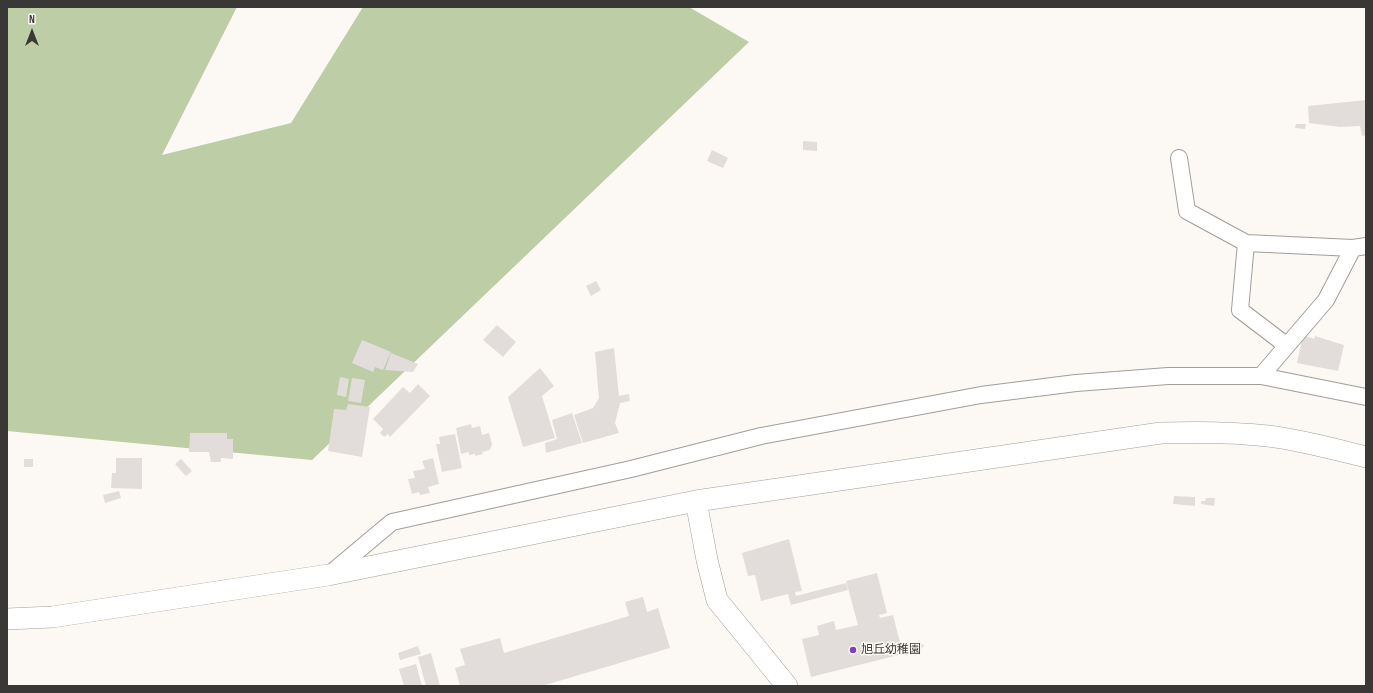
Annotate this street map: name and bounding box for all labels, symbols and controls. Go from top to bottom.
north arrow [12,12,52,52]
text: N [29,13,35,26]
place label: 旭丘幼稚園 [861,643,921,657]
marker: 旭丘幼稚園 [848,645,858,655]

